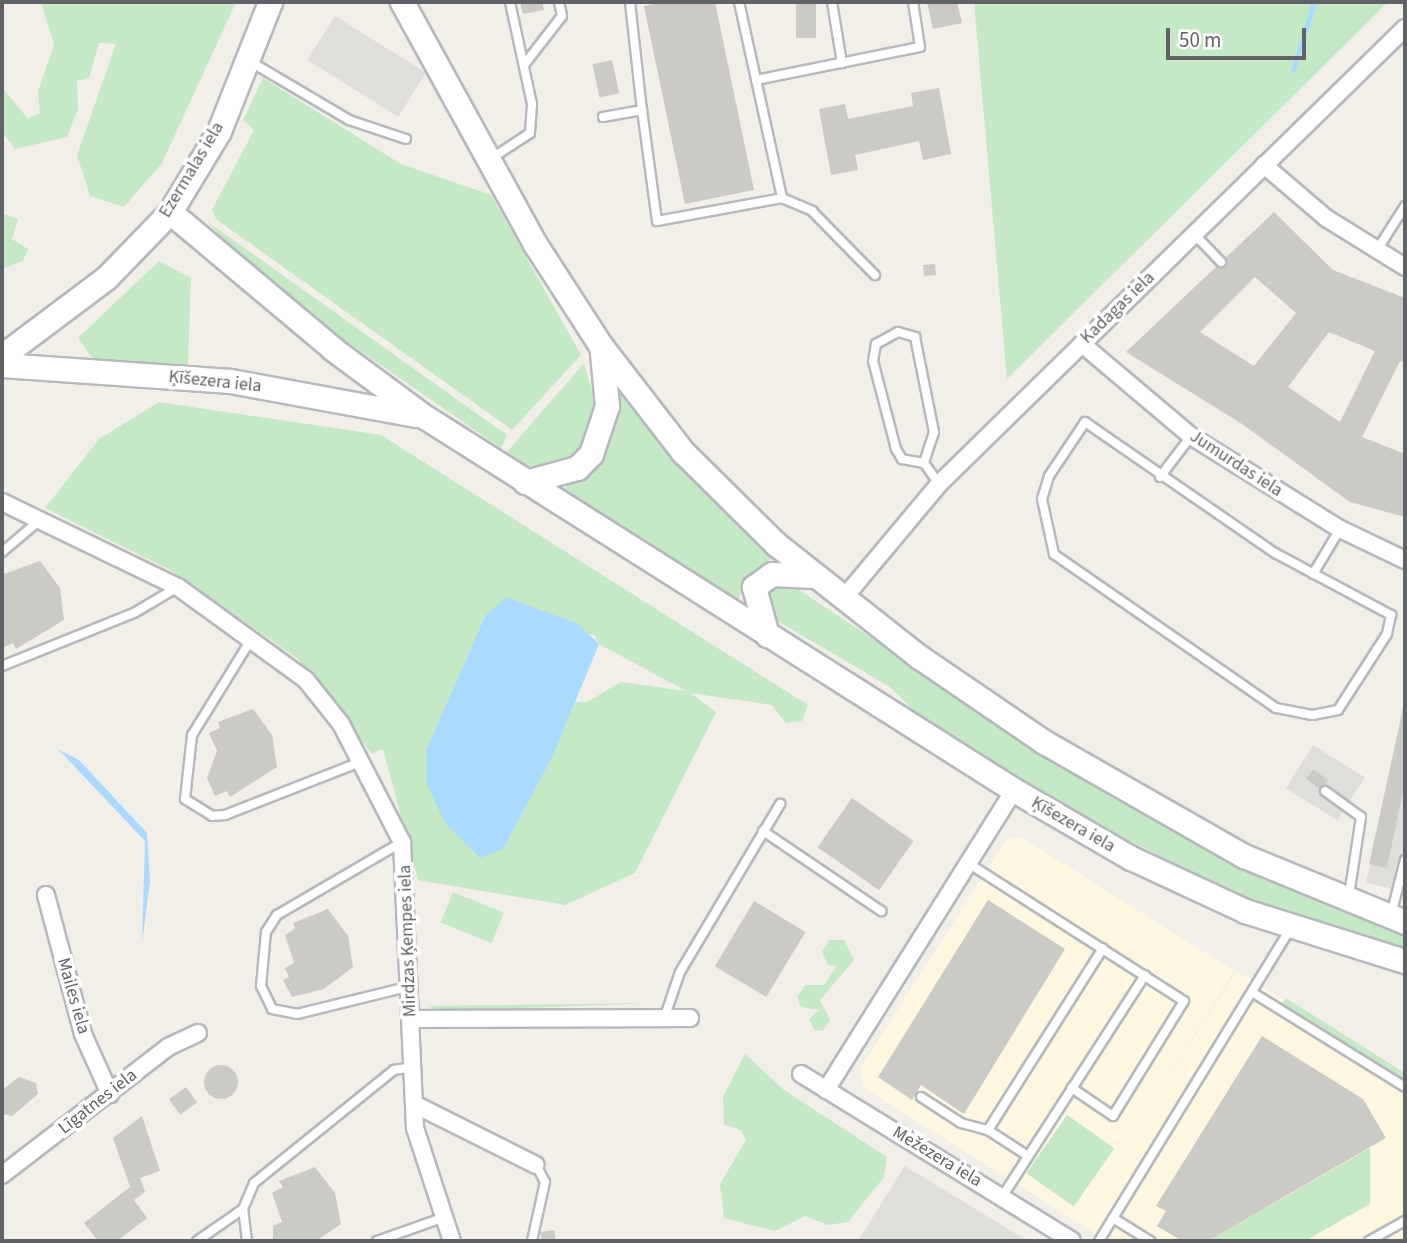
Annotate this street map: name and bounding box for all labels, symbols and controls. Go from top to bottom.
scale bar [1169,14,1309,58]
text: 50 m [1179,25,1221,55]
street label: Ezermalas iela [155,118,229,222]
street label: Kadagas iela [1076,267,1160,349]
street label: Ķīšezera iela [168,366,262,398]
street label: Jumurdas iela [1185,426,1287,502]
street label: Ķīšezera iela [1027,792,1119,858]
street label: Mirdzas Ķempes iela [395,865,421,1017]
street label: Mailes iela [52,955,94,1037]
street label: Līgatnes iela [54,1065,142,1139]
street label: Mežezera iela [888,1122,986,1192]

